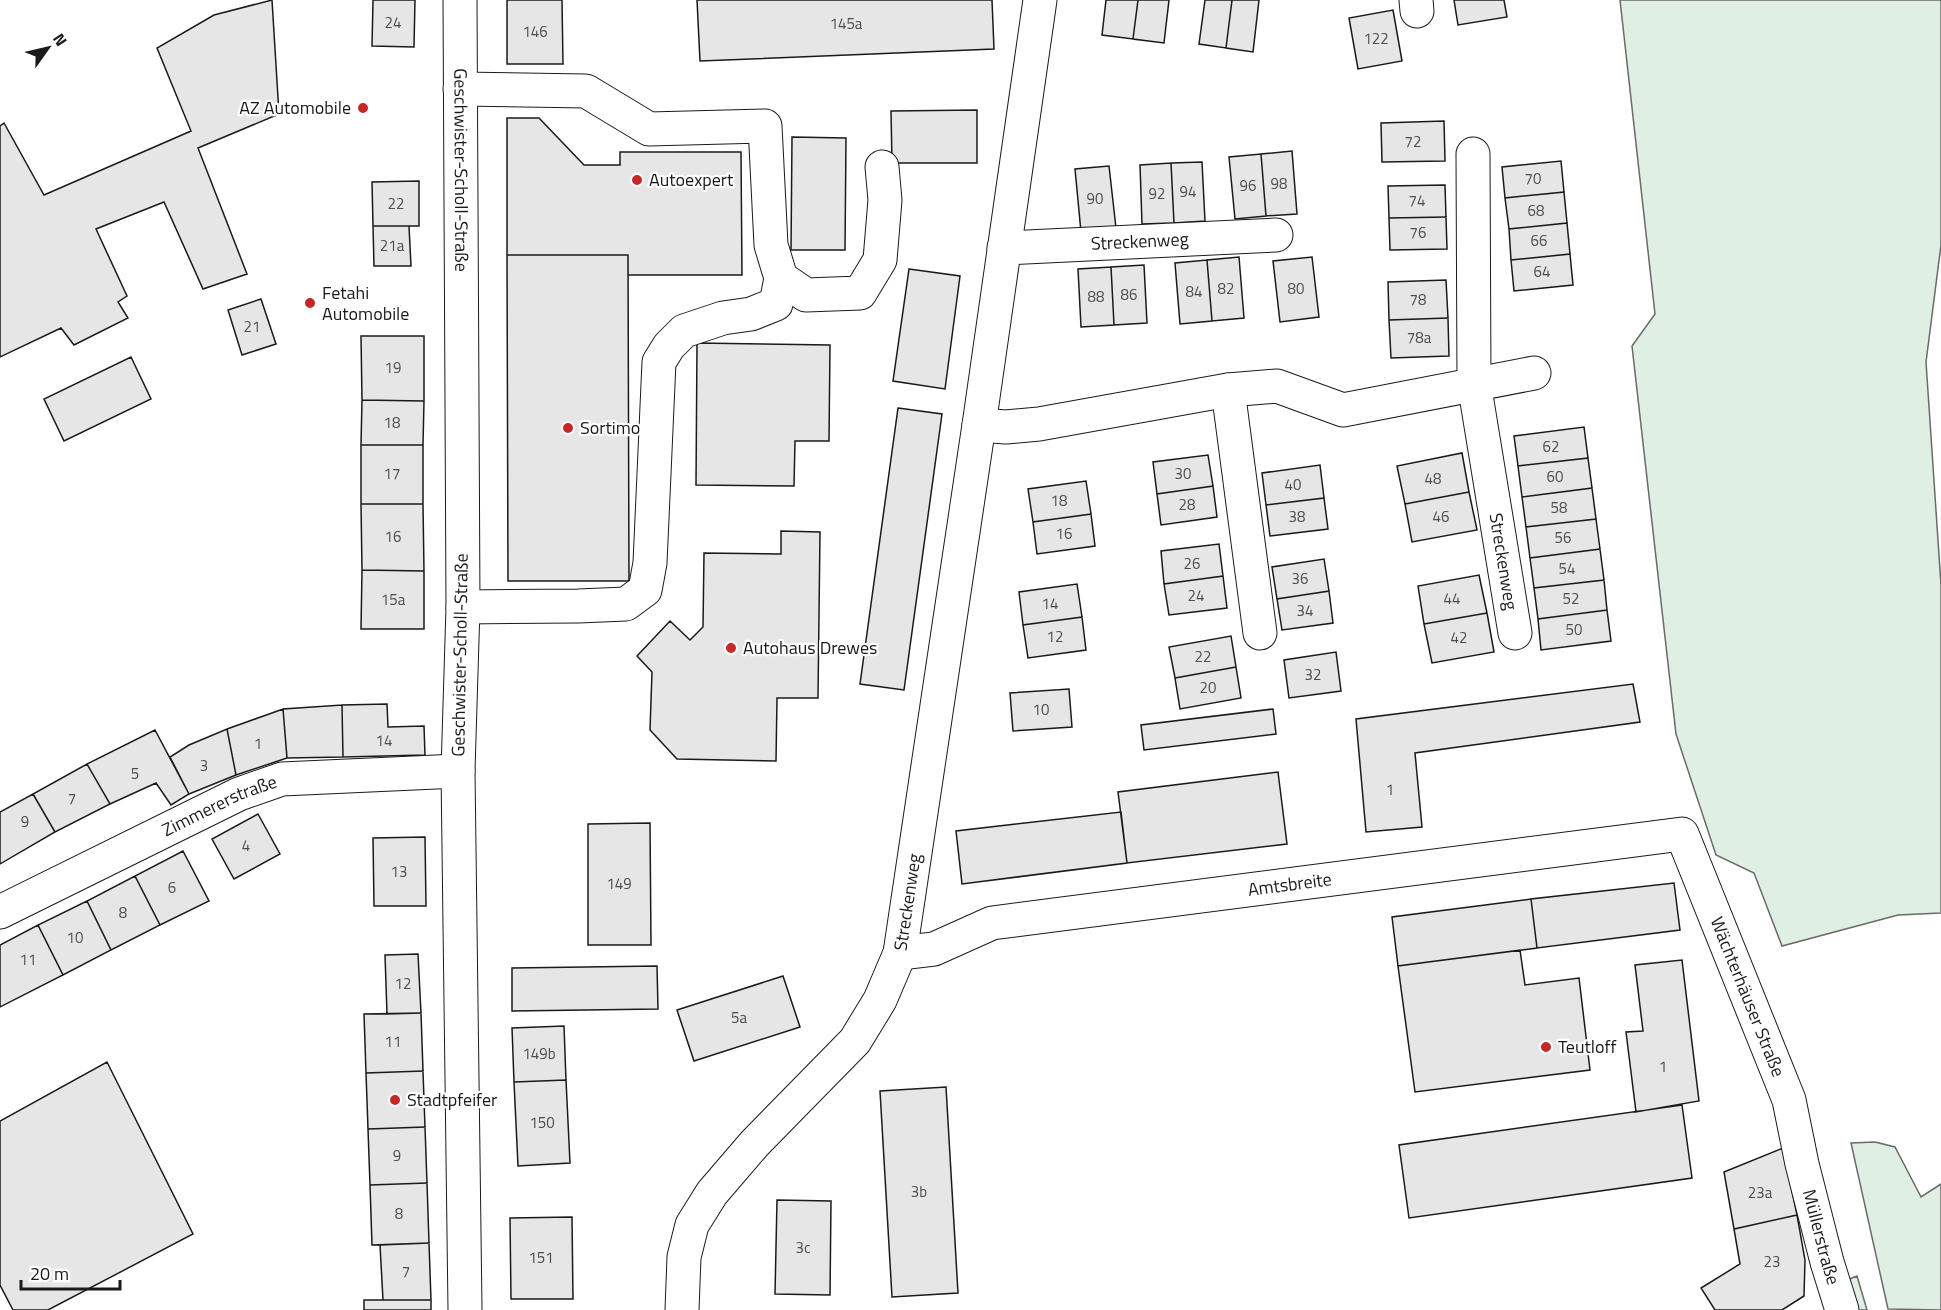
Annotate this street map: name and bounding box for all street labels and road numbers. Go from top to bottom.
street label: Geschwister-Scholl-Straße [447,68,475,272]
street label: Streckenweg [1090,225,1189,257]
street label: Streckenweg [1483,511,1525,612]
street label: Geschwister-Scholl-Straße [444,553,475,757]
street label: Zimmererstraße [157,768,280,843]
street label: Streckenweg [887,852,928,953]
street label: Amtsbreite [1246,865,1333,903]
street label: Wächterhäuser Straße [1704,913,1792,1081]
street label: Müllerstraße [1796,1186,1847,1288]

